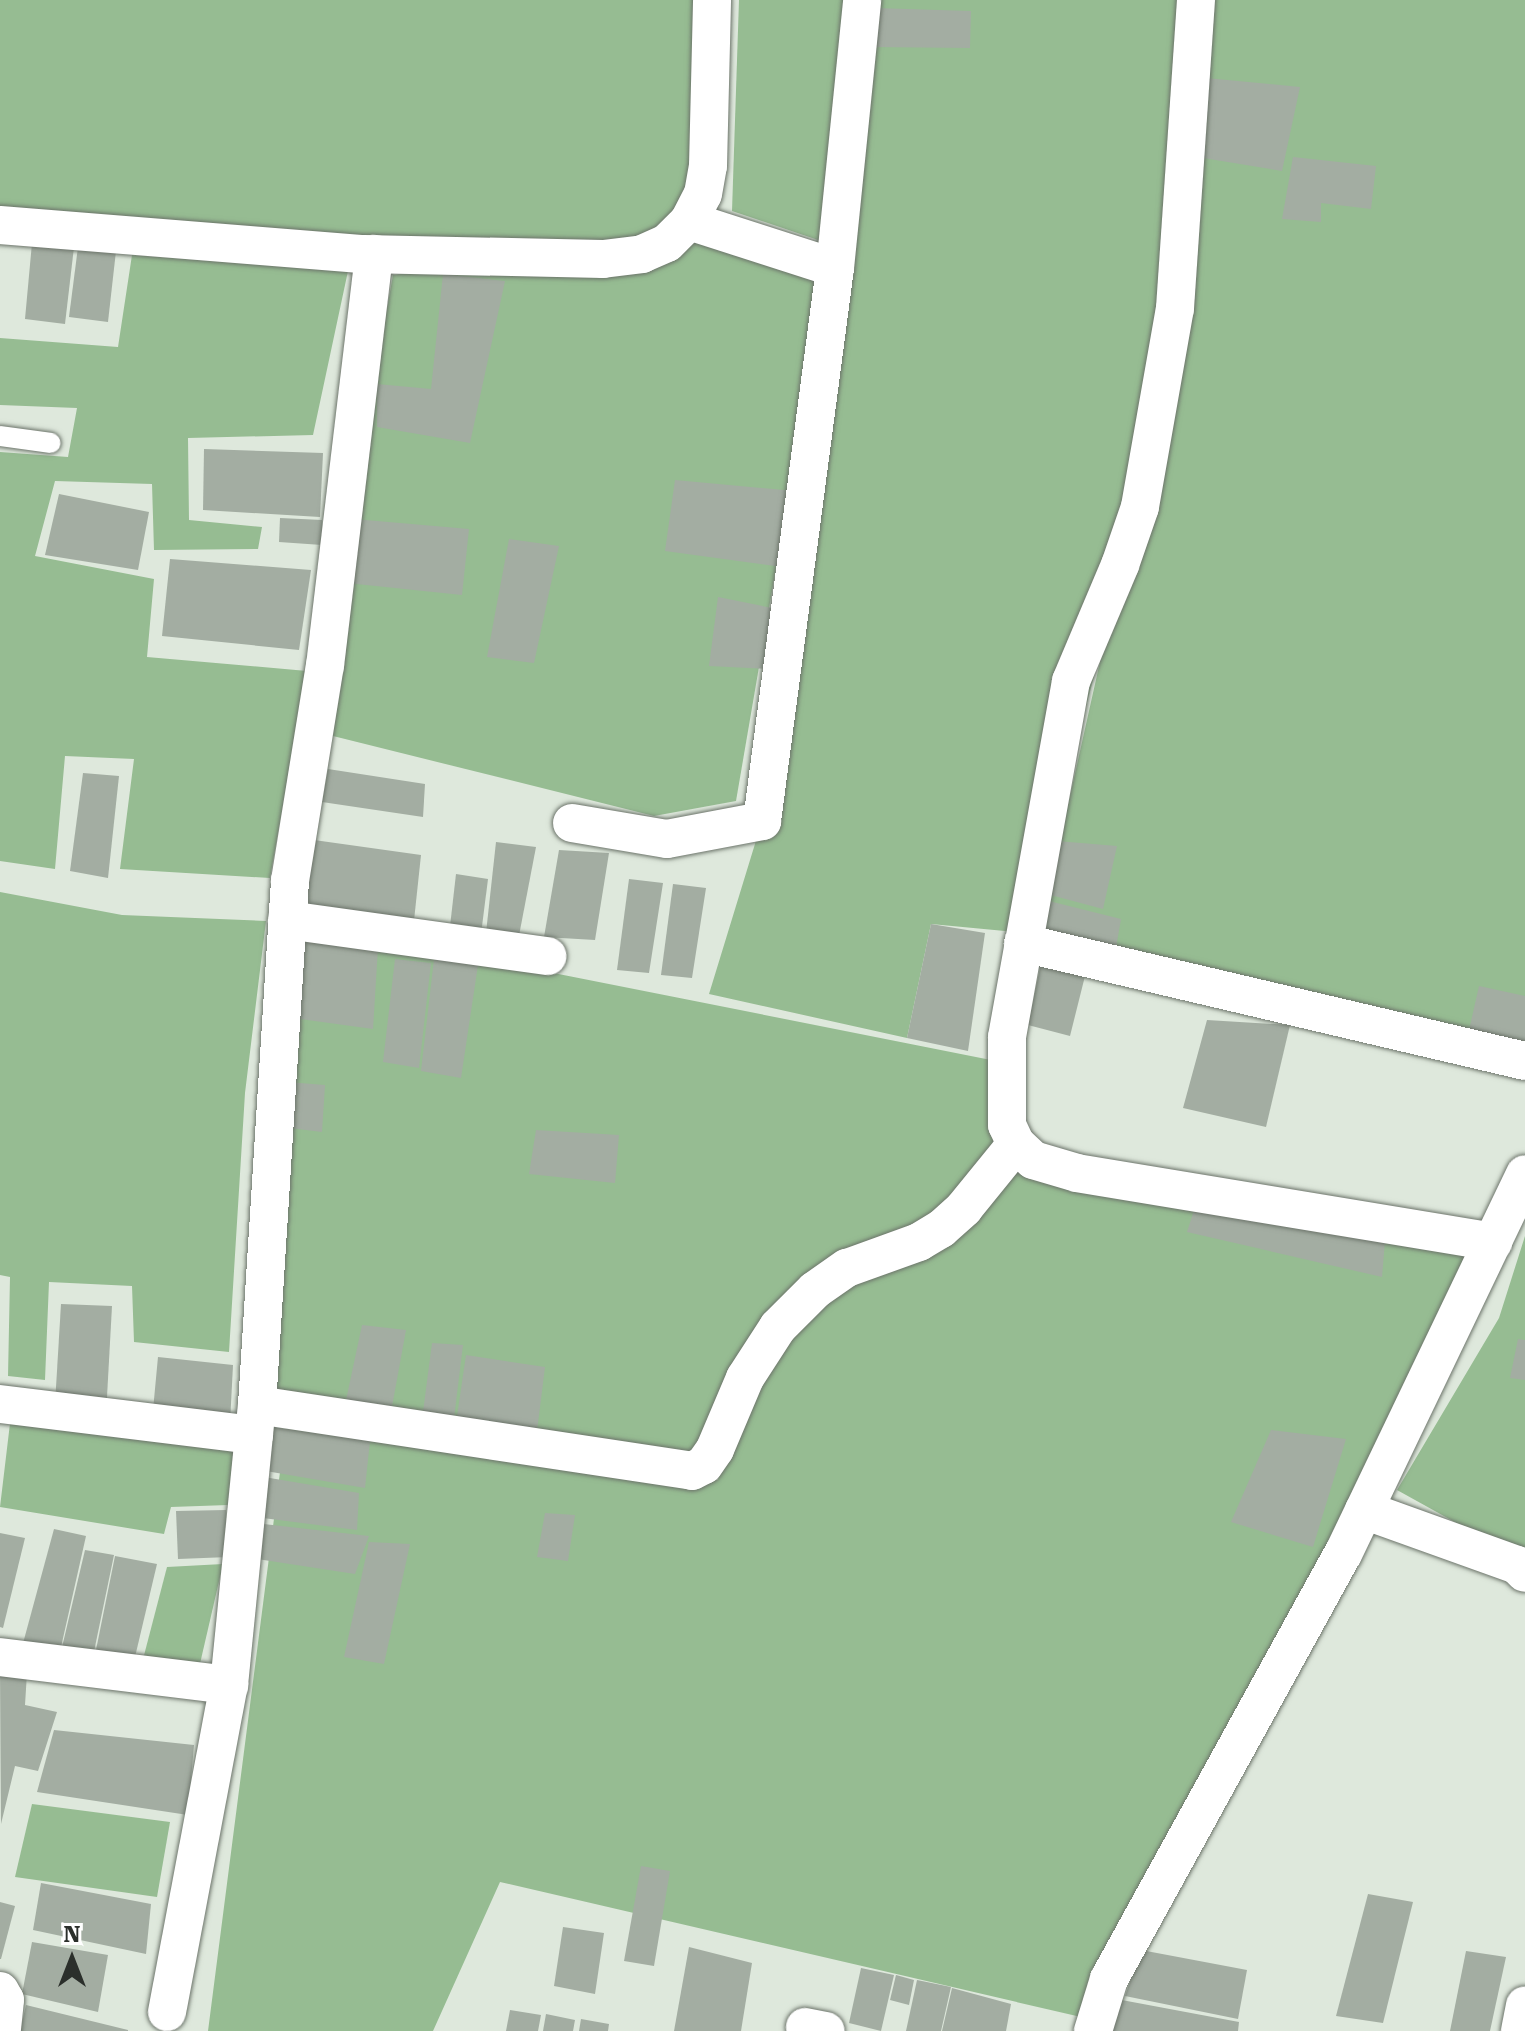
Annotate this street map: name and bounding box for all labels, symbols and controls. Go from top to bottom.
north arrow [32,1919,112,1999]
text: N [64,1922,80,1947]

